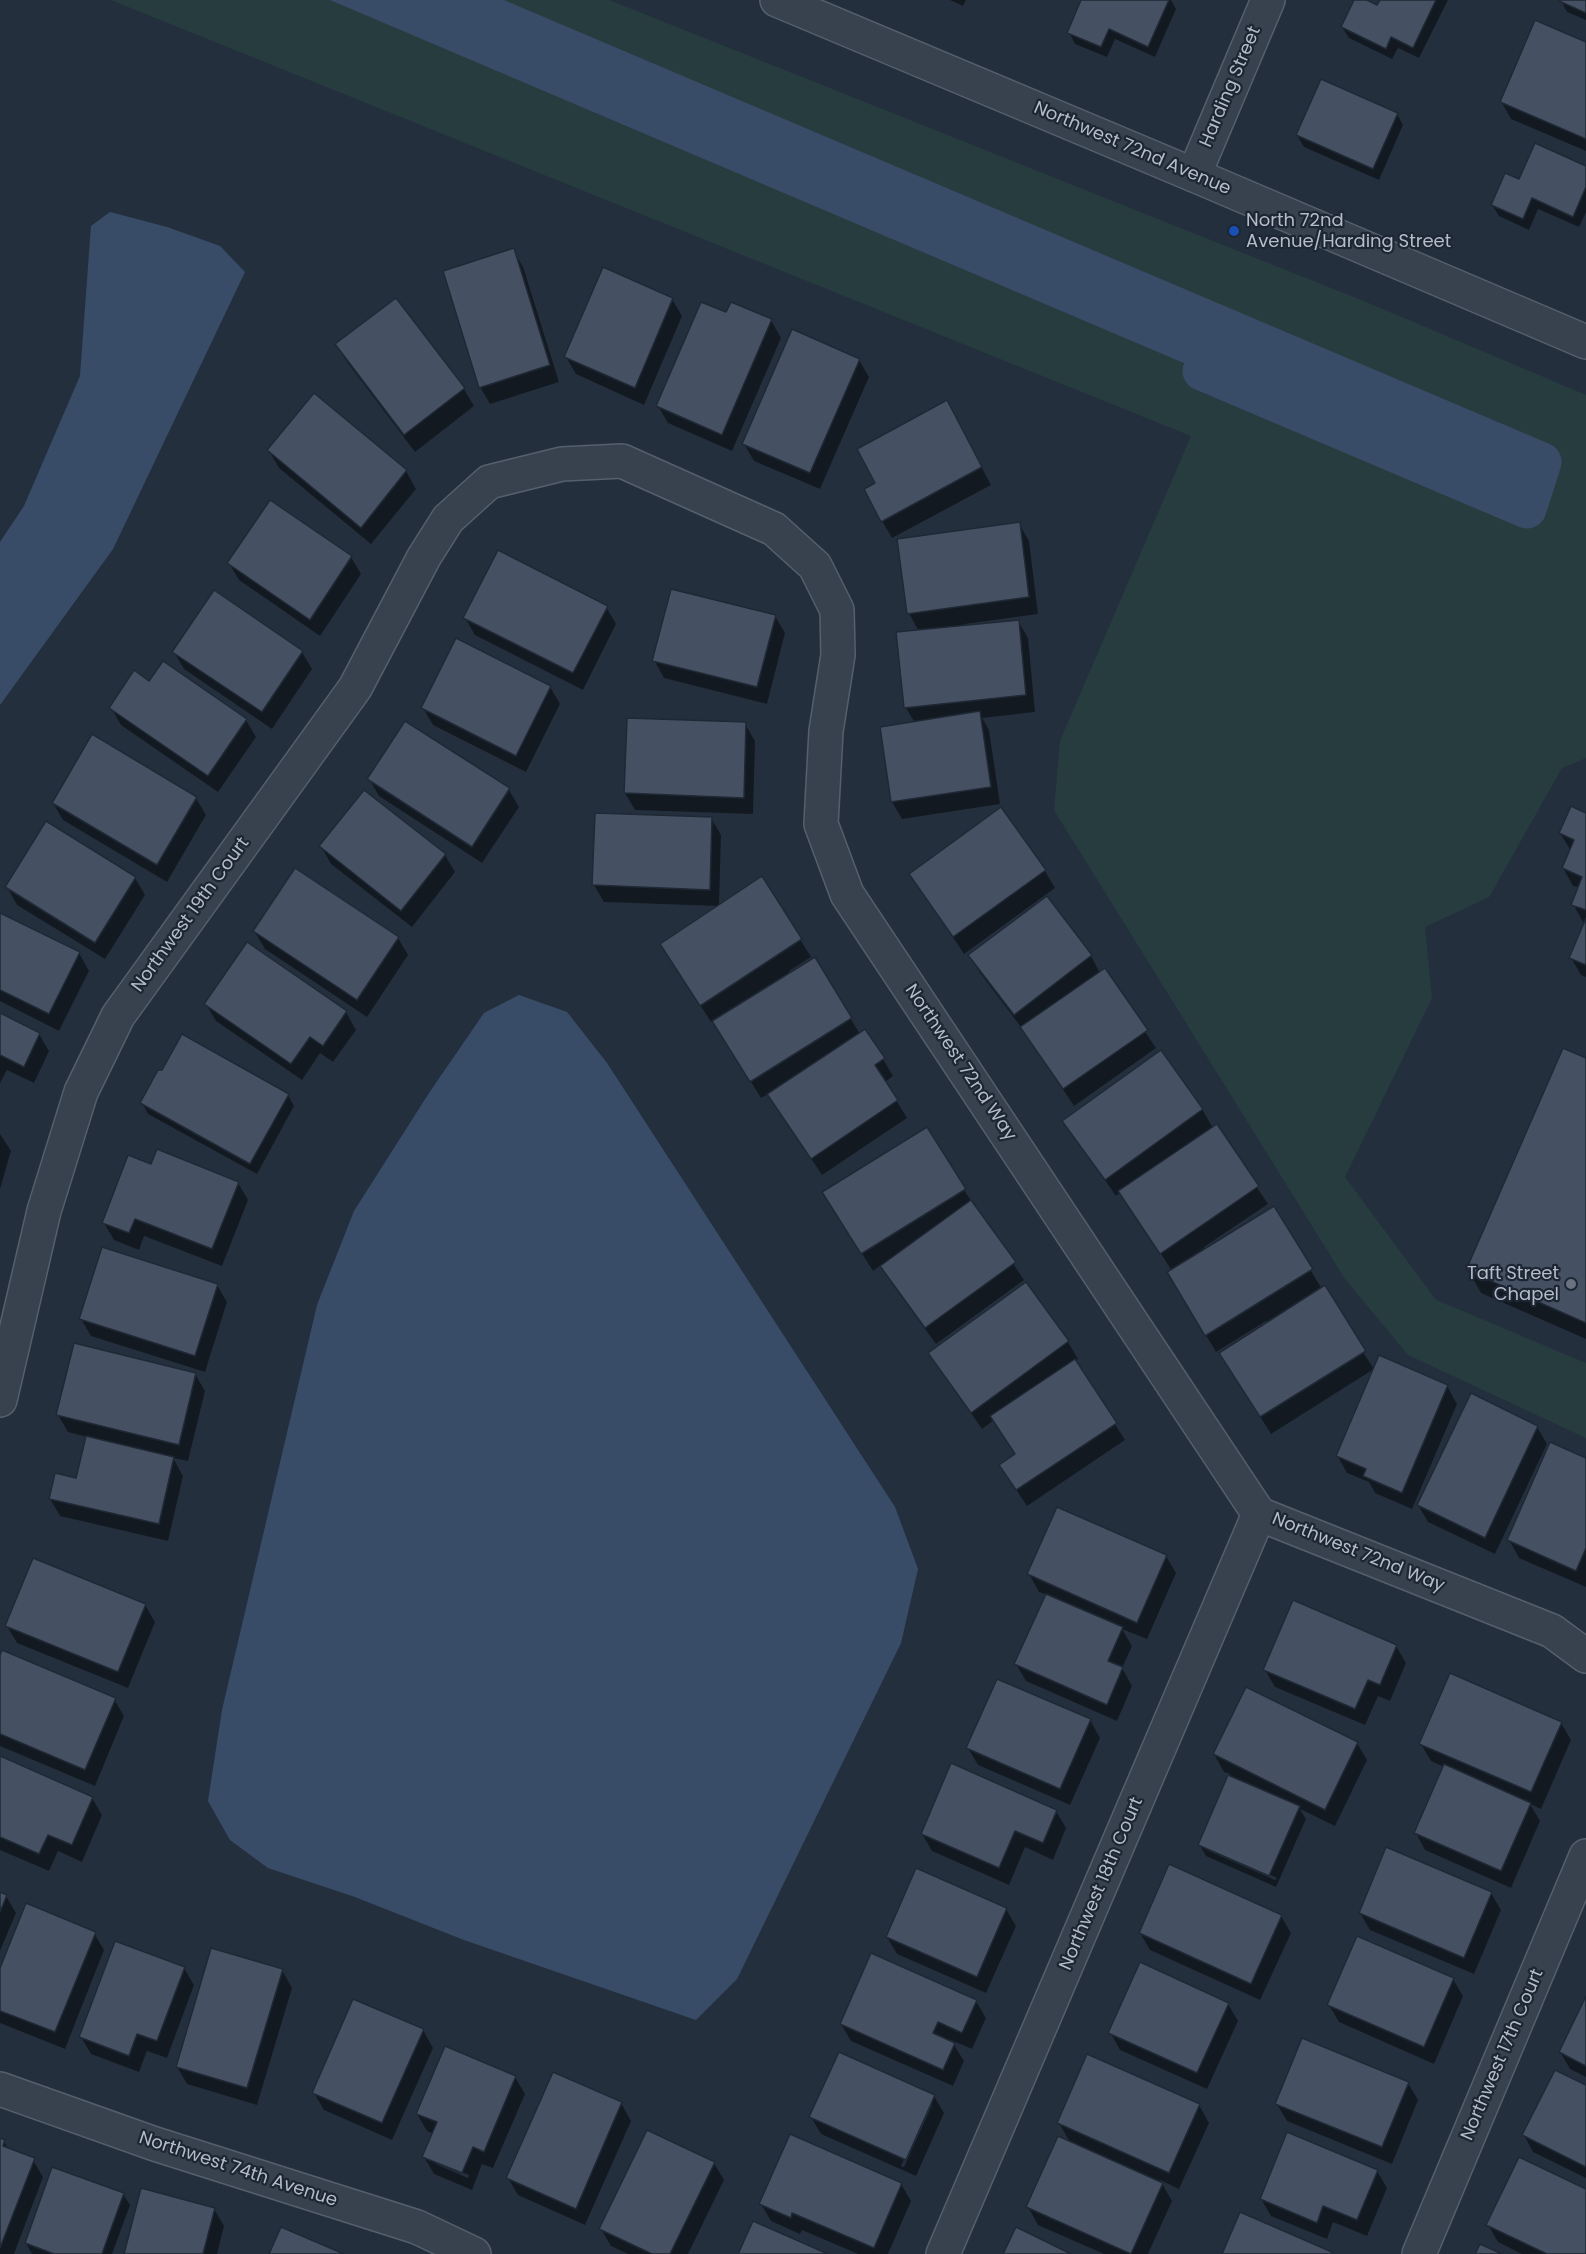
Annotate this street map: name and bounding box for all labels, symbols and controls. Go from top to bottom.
street label: Harding Street [1196,23,1266,151]
street label: Northwest 72nd Avenue [1030,98,1234,200]
place label: North 72nd Avenue/Harding Street [1246,210,1451,252]
marker: North 72nd Avenue/Harding Street [1227,224,1241,238]
street label: Northwest 19th Court [128,833,254,997]
street label: Northwest 72nd Way [900,981,1020,1145]
place label: Taft Street Chapel [1467,1263,1559,1306]
marker: Taft Street Chapel [1564,1277,1578,1291]
street label: Northwest 72nd Way [1269,1508,1447,1598]
street label: Northwest 18th Court [1056,1794,1148,1974]
street label: Northwest 17th Court [1457,1966,1549,2144]
street label: Northwest 74th Avenue [136,2128,340,2212]

